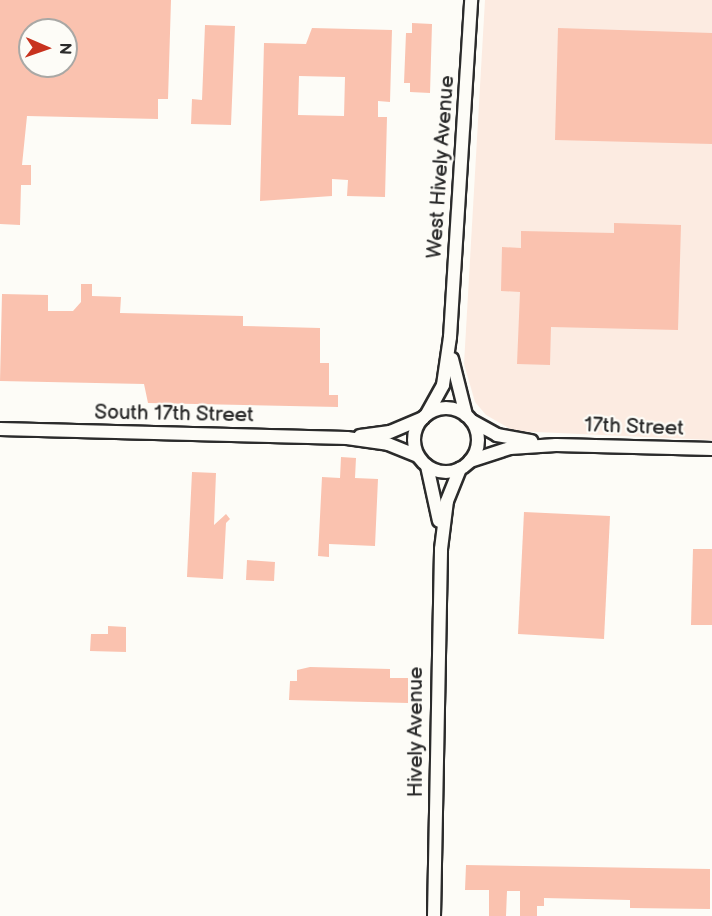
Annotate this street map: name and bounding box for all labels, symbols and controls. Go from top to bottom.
north arrow [18,18,78,78]
text: N [55,42,74,55]
street label: West Hively Avenue [422,74,460,260]
street label: South 17th Street [94,400,254,428]
street label: 17th Street [584,413,684,441]
street label: Hively Avenue [403,666,429,798]

